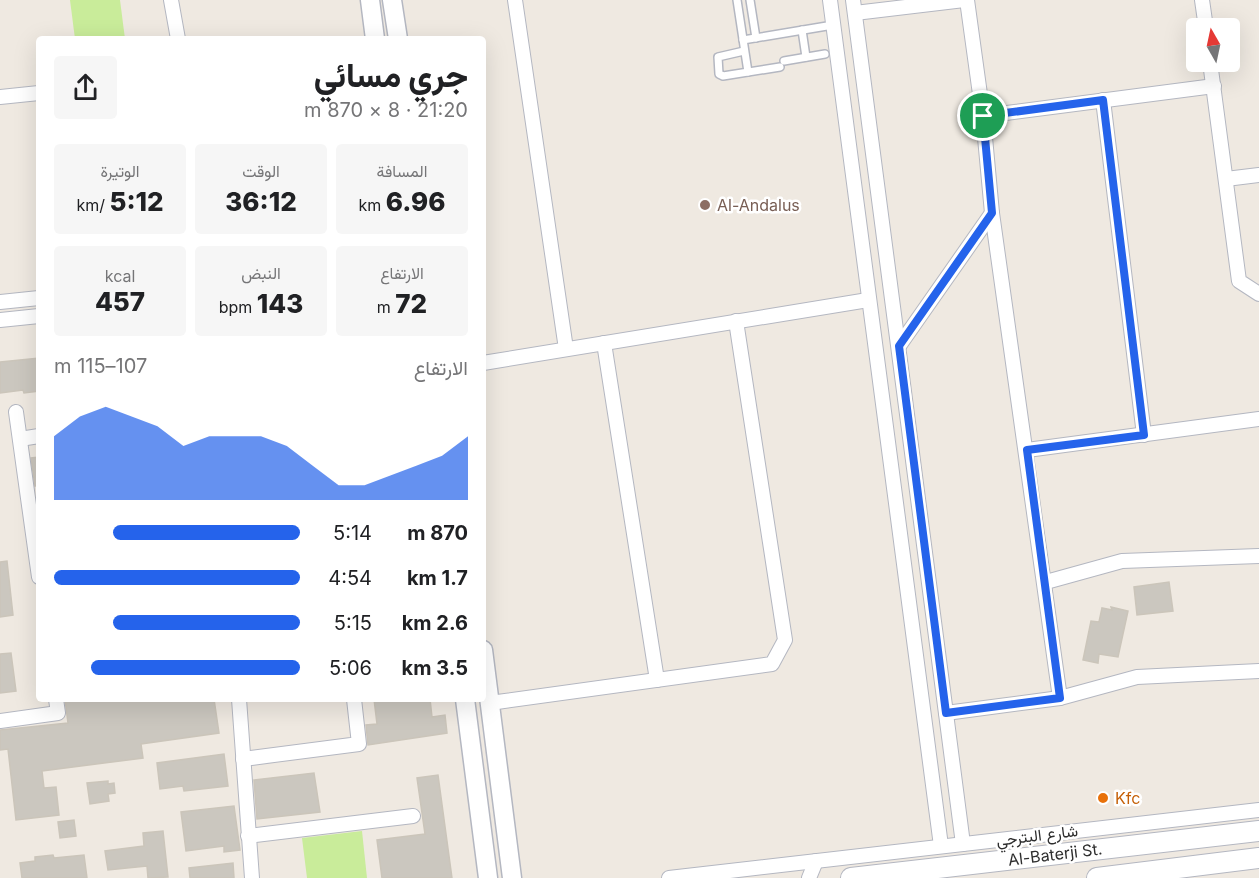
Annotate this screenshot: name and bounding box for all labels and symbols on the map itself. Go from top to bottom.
north arrow [1186,18,1240,72]
pin [957,90,1008,141]
place label: Al-Andalus [717,195,800,215]
marker: Al-Andalus [698,198,712,212]
place label: Kfc [1115,788,1140,808]
marker: Kfc [1096,791,1110,805]
street label: شارع البترجي [995,820,1080,854]
street label: Al-Baterji St. [1007,838,1103,870]

